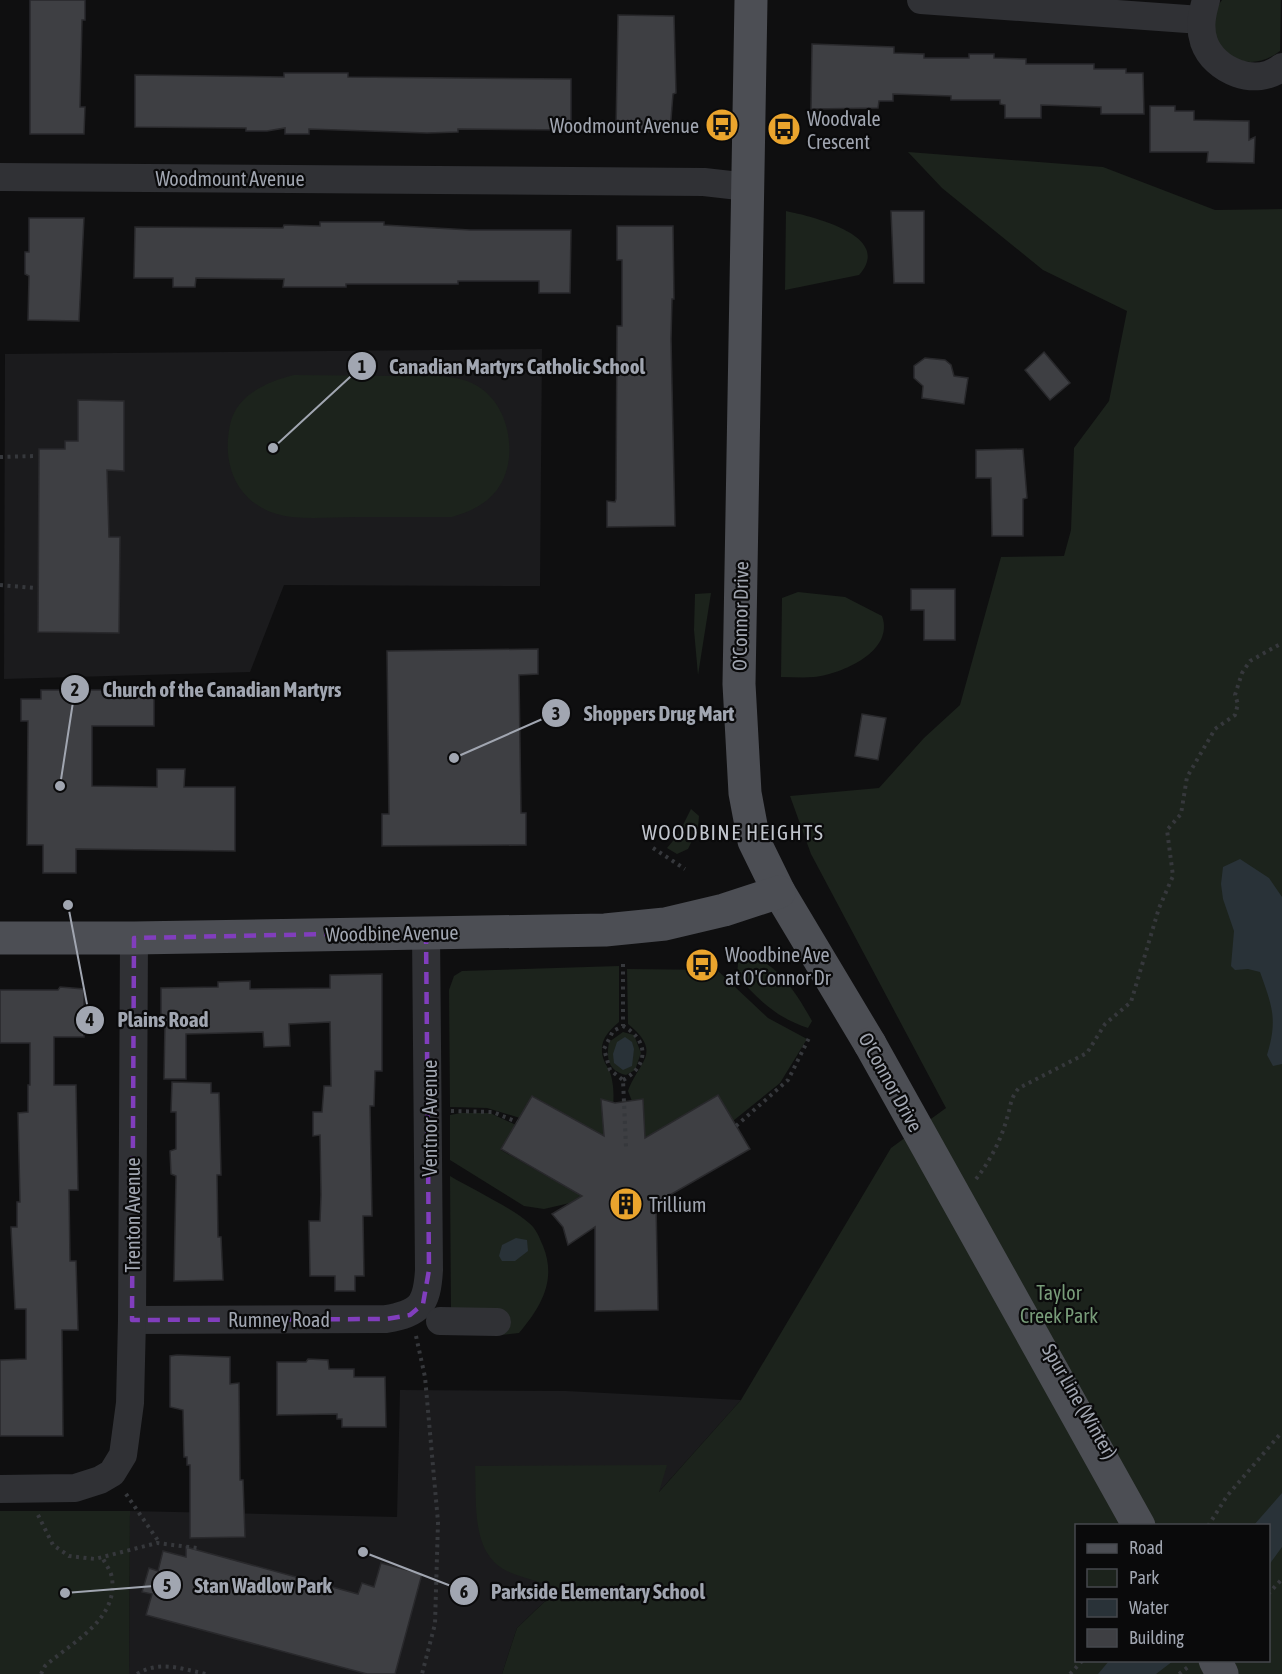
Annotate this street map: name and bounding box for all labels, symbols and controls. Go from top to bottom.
bus stop icon: Woodmount Avenue [704,107,740,143]
place label: Woodvale Crescent [807,107,881,153]
bus stop icon: Woodvale Crescent [766,111,802,147]
place label: Woodmount Avenue [550,114,699,137]
street label: Woodmount Avenue [155,167,305,190]
callout: Canadian Martyrs Catholic School [347,347,658,386]
text: Canadian Martyrs Catholic School [389,354,646,378]
text: 1 [358,356,366,377]
street label: O'Connor Drive [728,561,752,671]
callout: Church of the Canadian Martyrs [60,670,353,709]
text: Church of the Canadian Martyrs [103,677,342,701]
text: 2 [71,679,79,700]
callout: Shoppers Drug Mart [541,694,746,733]
text: Shoppers Drug Mart [584,701,734,725]
text: 3 [552,703,560,724]
district label: WOODBINE HEIGHTS [642,820,824,844]
street label: Woodbine Avenue [325,920,459,946]
place label: Woodbine Ave at O'Connor Dr [725,943,832,989]
bus stop icon: Woodbine Ave at O'Connor Dr [684,947,720,983]
callout: Plains Road [75,1000,220,1039]
text: Plains Road [117,1007,209,1031]
text: 4 [85,1009,94,1030]
street label: O'Connor Drive [854,1028,928,1136]
street label: Ventnor Avenue [418,1060,441,1176]
street label: Trenton Avenue [121,1157,144,1273]
building icon: Trillium [608,1186,644,1222]
place label: Trillium [649,1193,706,1216]
park label: Taylor Creek Park [1020,1281,1098,1327]
street label: Rumney Road [228,1308,330,1331]
street label: Spur Line (Winter) [1038,1339,1122,1463]
legend [1075,1524,1270,1662]
text: Road [1129,1537,1163,1558]
callout: Stan Wadlow Park [152,1566,343,1605]
text: Park [1129,1567,1159,1588]
callout: Parkside Elementary School [449,1572,717,1611]
text: Stan Wadlow Park [194,1573,333,1597]
text: 5 [163,1575,171,1596]
text: Parkside Elementary School [491,1579,705,1603]
text: 6 [460,1581,468,1602]
text: Water [1129,1597,1169,1618]
text: Building [1129,1627,1184,1648]

